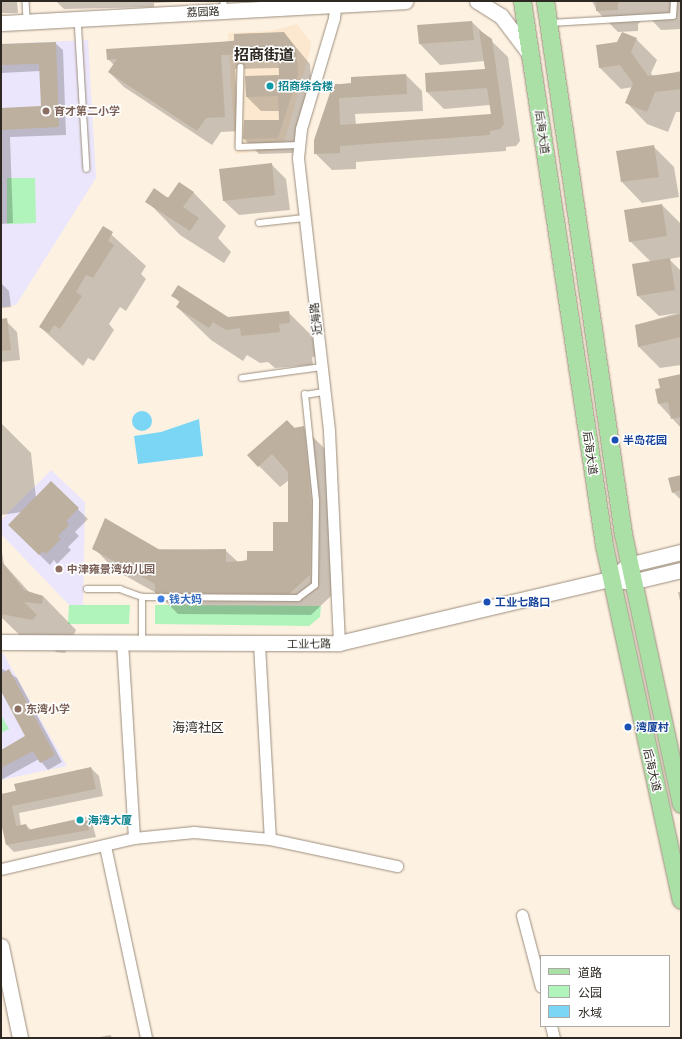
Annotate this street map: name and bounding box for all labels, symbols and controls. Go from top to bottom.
street label: 荔园路 [186,5,220,19]
district label: 招商街道 [234,46,294,64]
place label: 招商综合楼 [278,79,333,93]
marker: 招商综合楼 [265,81,275,91]
place label: 育才第二小学 [54,104,120,118]
marker: 育才第二小学 [41,106,51,116]
street label: 后海大道 [532,109,552,155]
street label: 近海路 [307,302,325,336]
street label: 后海大道 [580,430,600,476]
place label: 半岛花园 [623,433,667,447]
marker: 半岛花园 [610,435,620,445]
place label: 中津雍景湾幼儿园 [67,562,155,576]
marker: 中津雍景湾幼儿园 [54,564,64,574]
place label: 钱大妈 [169,592,202,606]
marker: 钱大妈 [156,594,166,604]
place label: 工业七路口 [495,595,550,609]
marker: 工业七路口 [482,597,492,607]
street label: 工业七路 [287,637,331,651]
place label: 东湾小学 [26,702,70,716]
marker: 东湾小学 [13,704,23,714]
district label: 海湾社区 [172,719,224,735]
place label: 湾厦村 [636,720,669,734]
marker: 湾厦村 [623,722,633,732]
street label: 后海大道 [641,747,663,793]
place label: 海湾大厦 [88,813,132,827]
marker: 海湾大厦 [75,815,85,825]
legend [540,955,670,1027]
text: 道路 [578,966,602,979]
text: 公园 [578,986,602,999]
text: 水域 [578,1006,602,1019]

